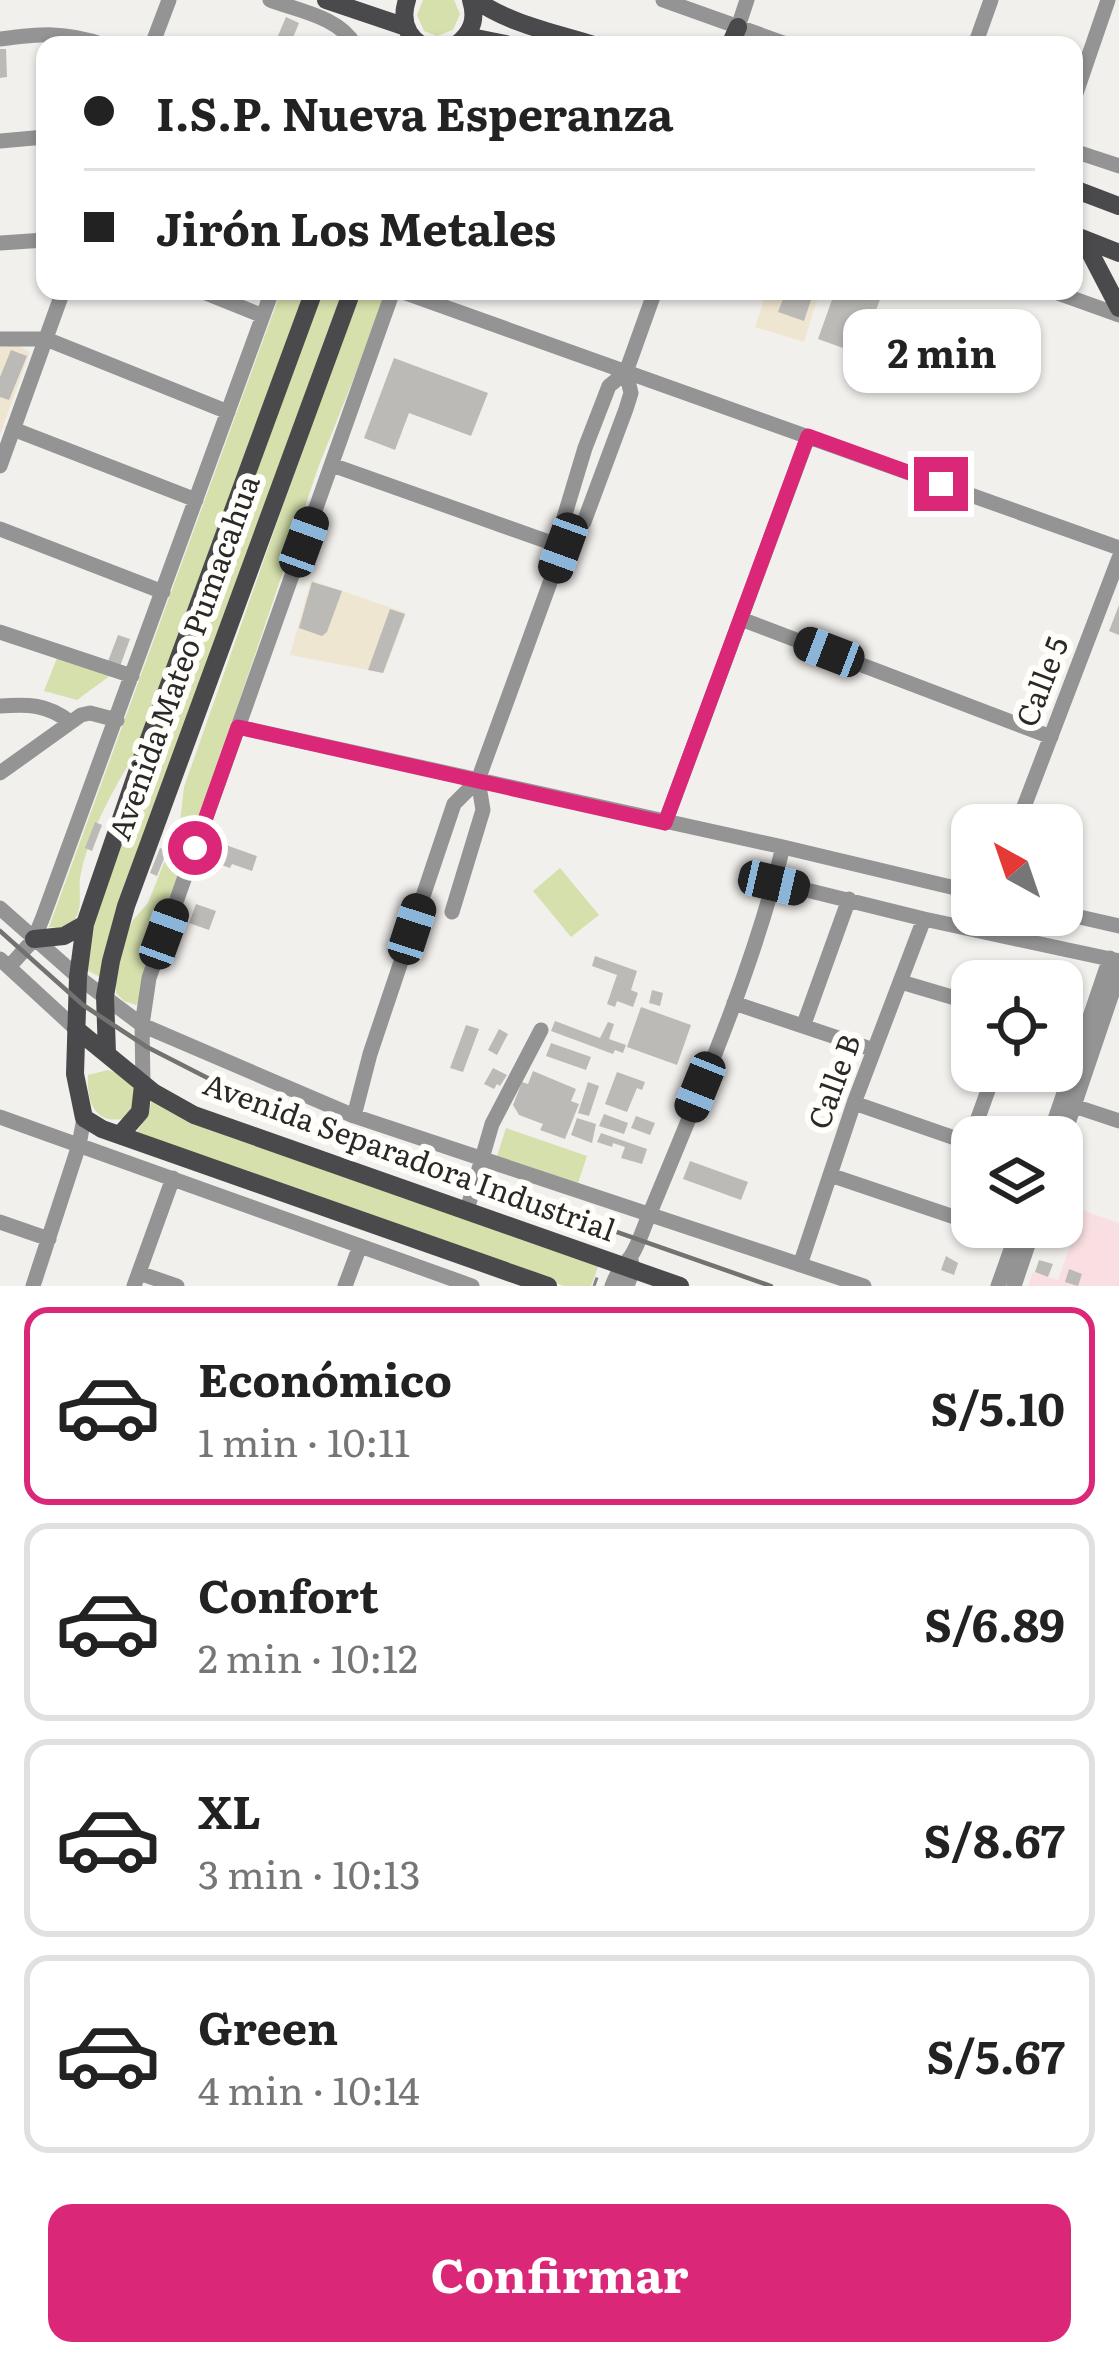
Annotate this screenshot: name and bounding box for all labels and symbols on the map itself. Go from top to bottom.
callout: 2 min [842,310,1040,394]
route end [914,457,968,511]
street label: Avenida Mateo Pumacahua [96,468,269,846]
car [275,502,333,582]
car [534,508,592,588]
car [789,622,869,682]
street label: Calle 5 [1003,629,1077,732]
north arrow [951,804,1083,936]
route start [168,821,222,875]
car [735,857,813,909]
car [384,889,440,969]
car [135,894,193,974]
street label: Calle B [795,1027,870,1135]
car [670,1047,730,1127]
street label: Avenida Separadora Industrial [198,1060,622,1250]

